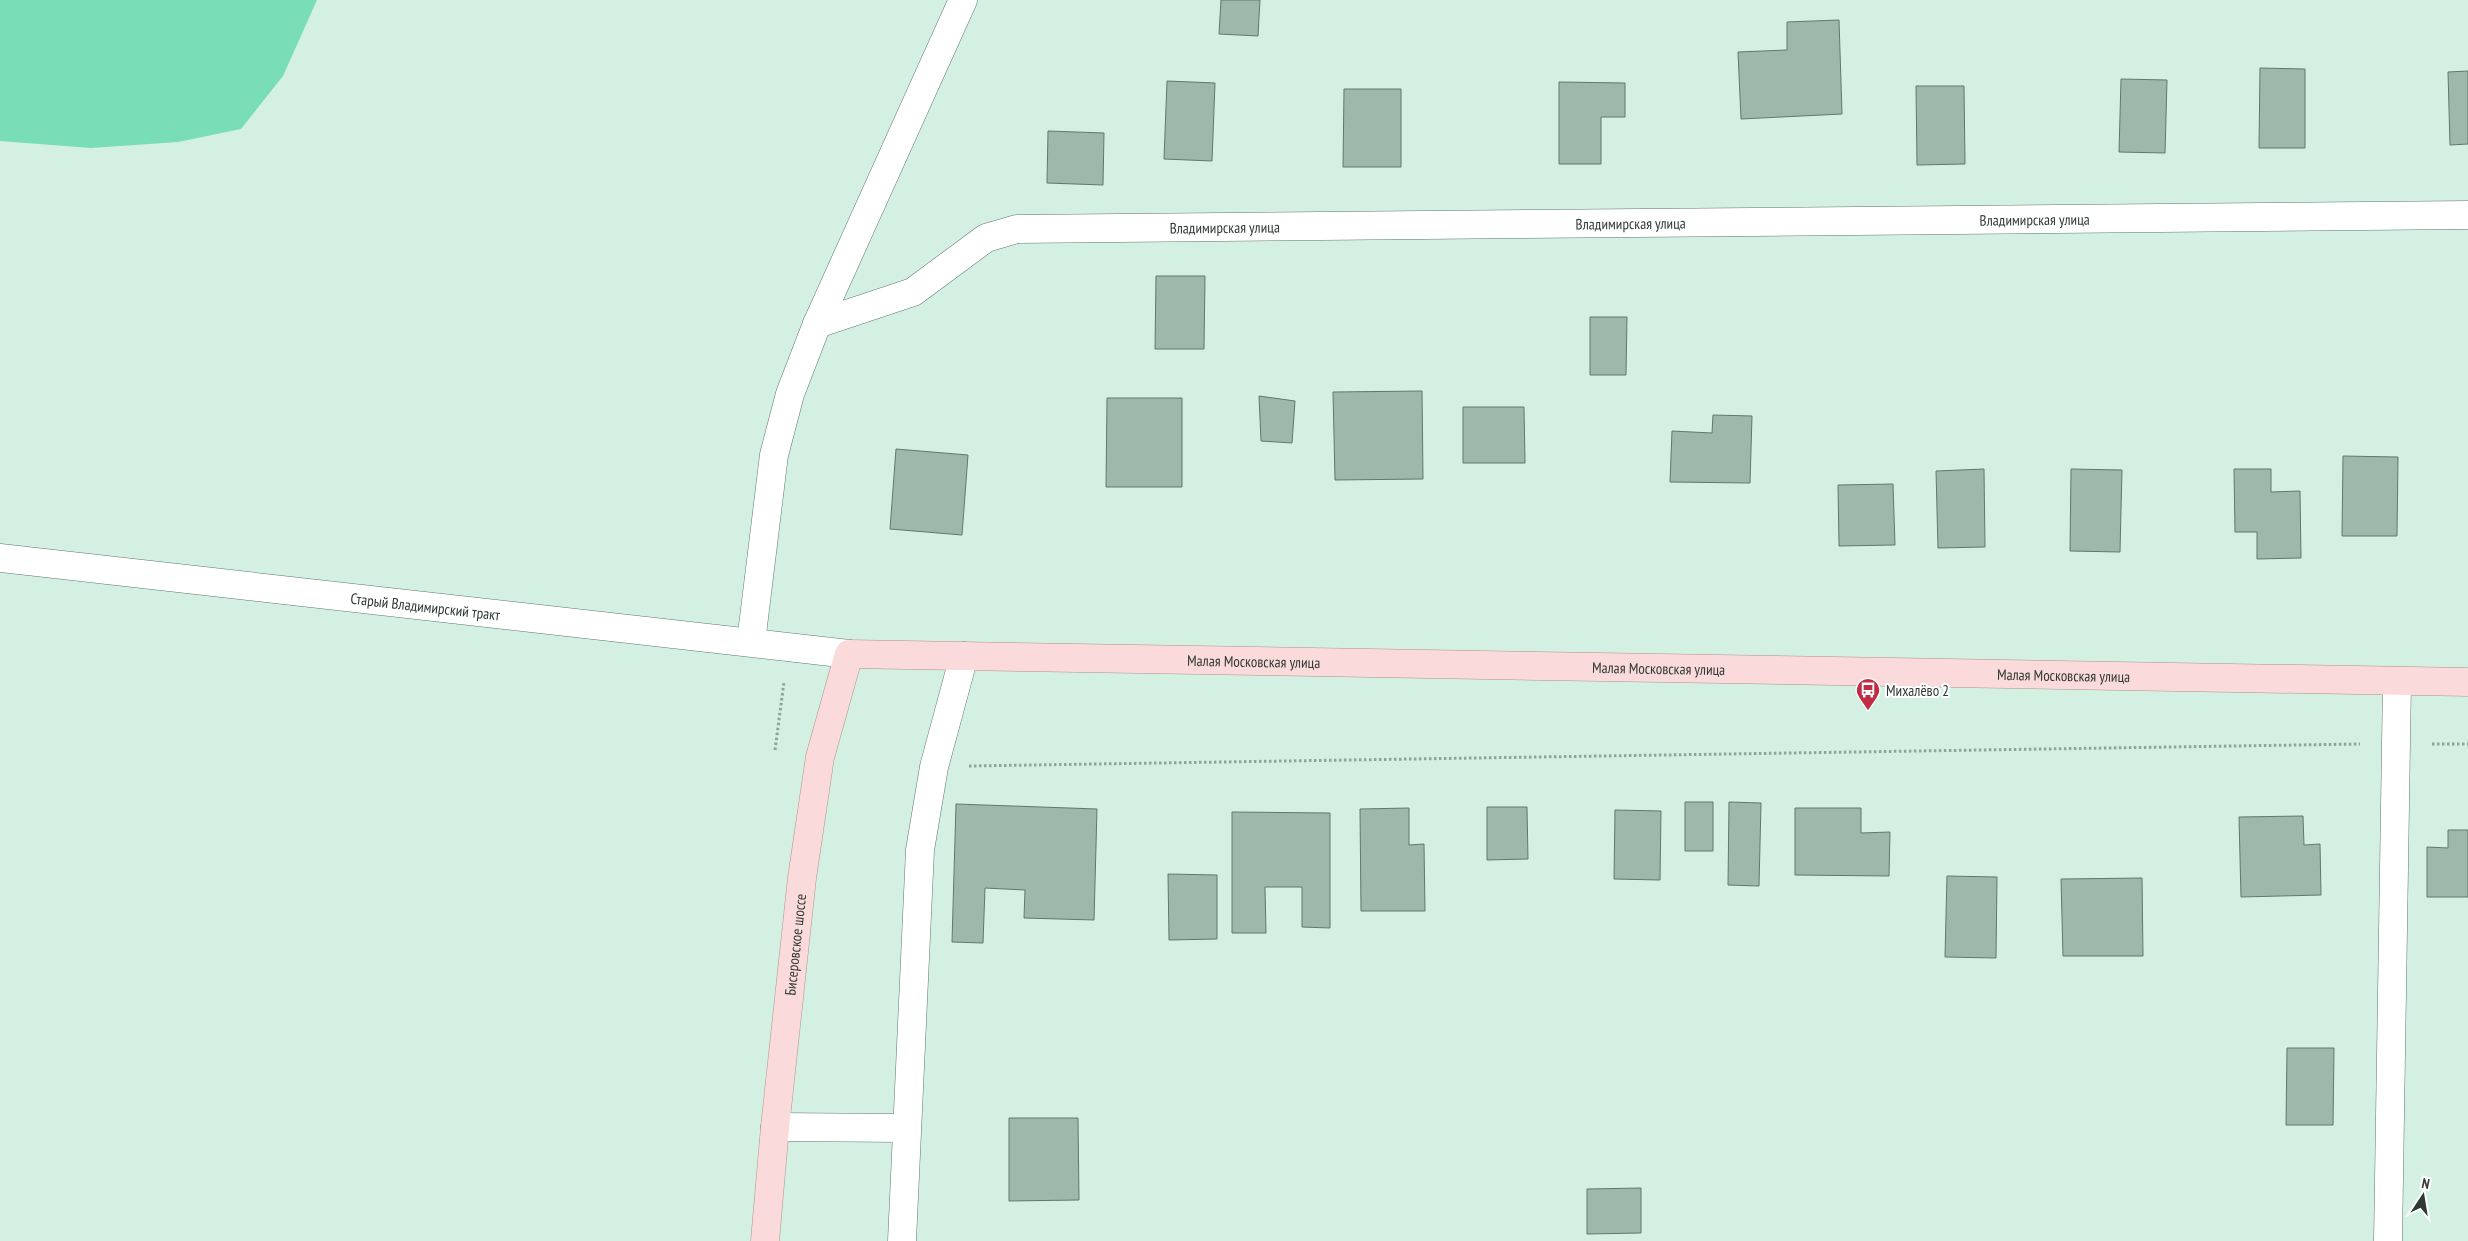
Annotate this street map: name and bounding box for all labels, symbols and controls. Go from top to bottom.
street label: Владимирская улица [1979,209,2090,229]
street label: Владимирская улица [1575,213,1686,233]
street label: Владимирская улица [1169,217,1280,237]
street label: Старый Владимирский тракт [350,588,501,624]
street label: Малая Московская улица [1187,650,1320,672]
street label: Малая Московская улица [1592,657,1725,679]
street label: Малая Московская улица [1997,664,2130,686]
bus stop icon: Михалёво 2 [1855,677,1881,711]
place label: Михалёво 2 [1886,681,1949,700]
street label: Бисеровское шоссе [780,893,810,996]
north arrow [2398,1171,2448,1221]
text: N [2420,1174,2431,1193]

